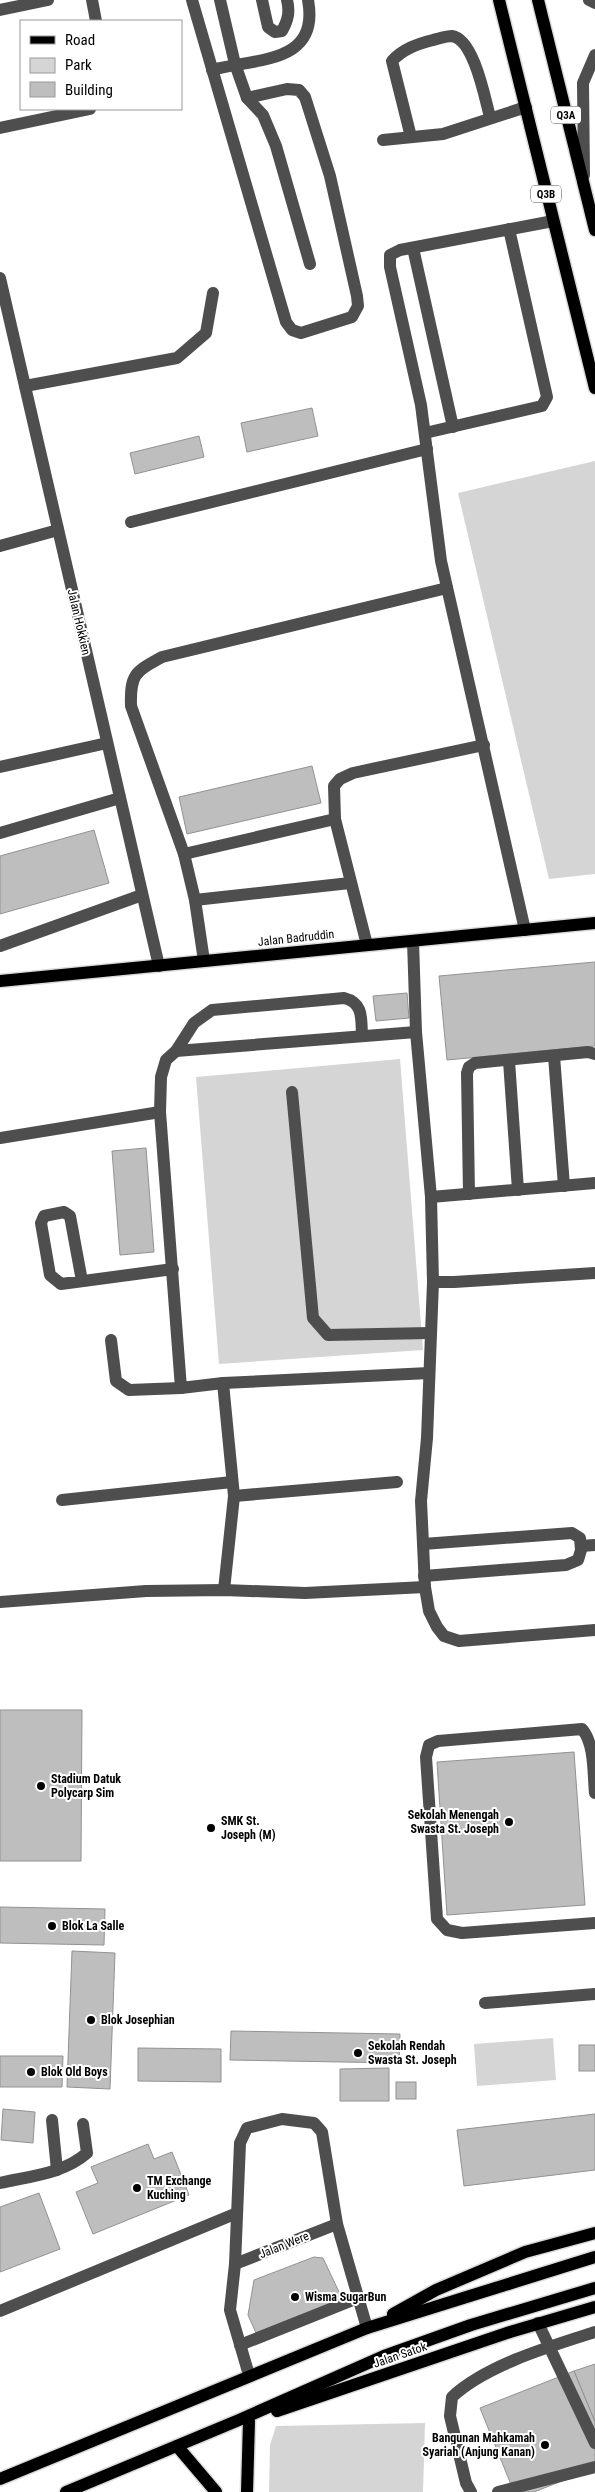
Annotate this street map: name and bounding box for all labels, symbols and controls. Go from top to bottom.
legend [20,20,182,110]
text: Road [65,31,95,49]
text: Park [65,56,92,74]
text: Building [65,81,113,99]
road number: Q3A [551,106,581,124]
road number: Q3B [531,185,561,202]
street label: Jalan Hokkien [65,588,93,656]
street label: Jalan Badruddin [257,927,335,949]
place label: Stadium Datuk Polycarp Sim [51,1772,121,1800]
marker: Stadium Datuk Polycarp Sim [35,1780,47,1792]
place label: Sekolah Menengah Swasta St. Joseph [408,1808,499,1836]
place label: SMK St. Joseph (M) [221,1814,276,1842]
marker: Sekolah Menengah Swasta St. Joseph [503,1816,515,1828]
marker: SMK St. Joseph (M) [205,1822,217,1834]
place label: Blok La Salle [62,1919,125,1933]
marker: Blok La Salle [46,1920,58,1932]
place label: Blok Josephian [101,2013,175,2027]
marker: Blok Josephian [85,2014,97,2026]
place label: Sekolah Rendah Swasta St. Joseph [368,2039,457,2067]
marker: Sekolah Rendah Swasta St. Joseph [352,2047,364,2059]
place label: Blok Old Boys [41,2065,108,2079]
marker: Blok Old Boys [25,2066,37,2078]
place label: TM Exchange Kuching [147,2174,212,2202]
marker: TM Exchange Kuching [131,2182,143,2194]
street label: Jalan Were [257,2229,311,2261]
place label: Wisma SugarBun [305,2290,386,2304]
marker: Wisma SugarBun [289,2291,301,2303]
street label: Jalan Satok [372,2339,429,2371]
place label: Bangunan Mahkamah Syariah (Anjung Kanan) [422,2431,535,2459]
marker: Bangunan Mahkamah Syariah (Anjung Kanan) [539,2439,551,2451]

